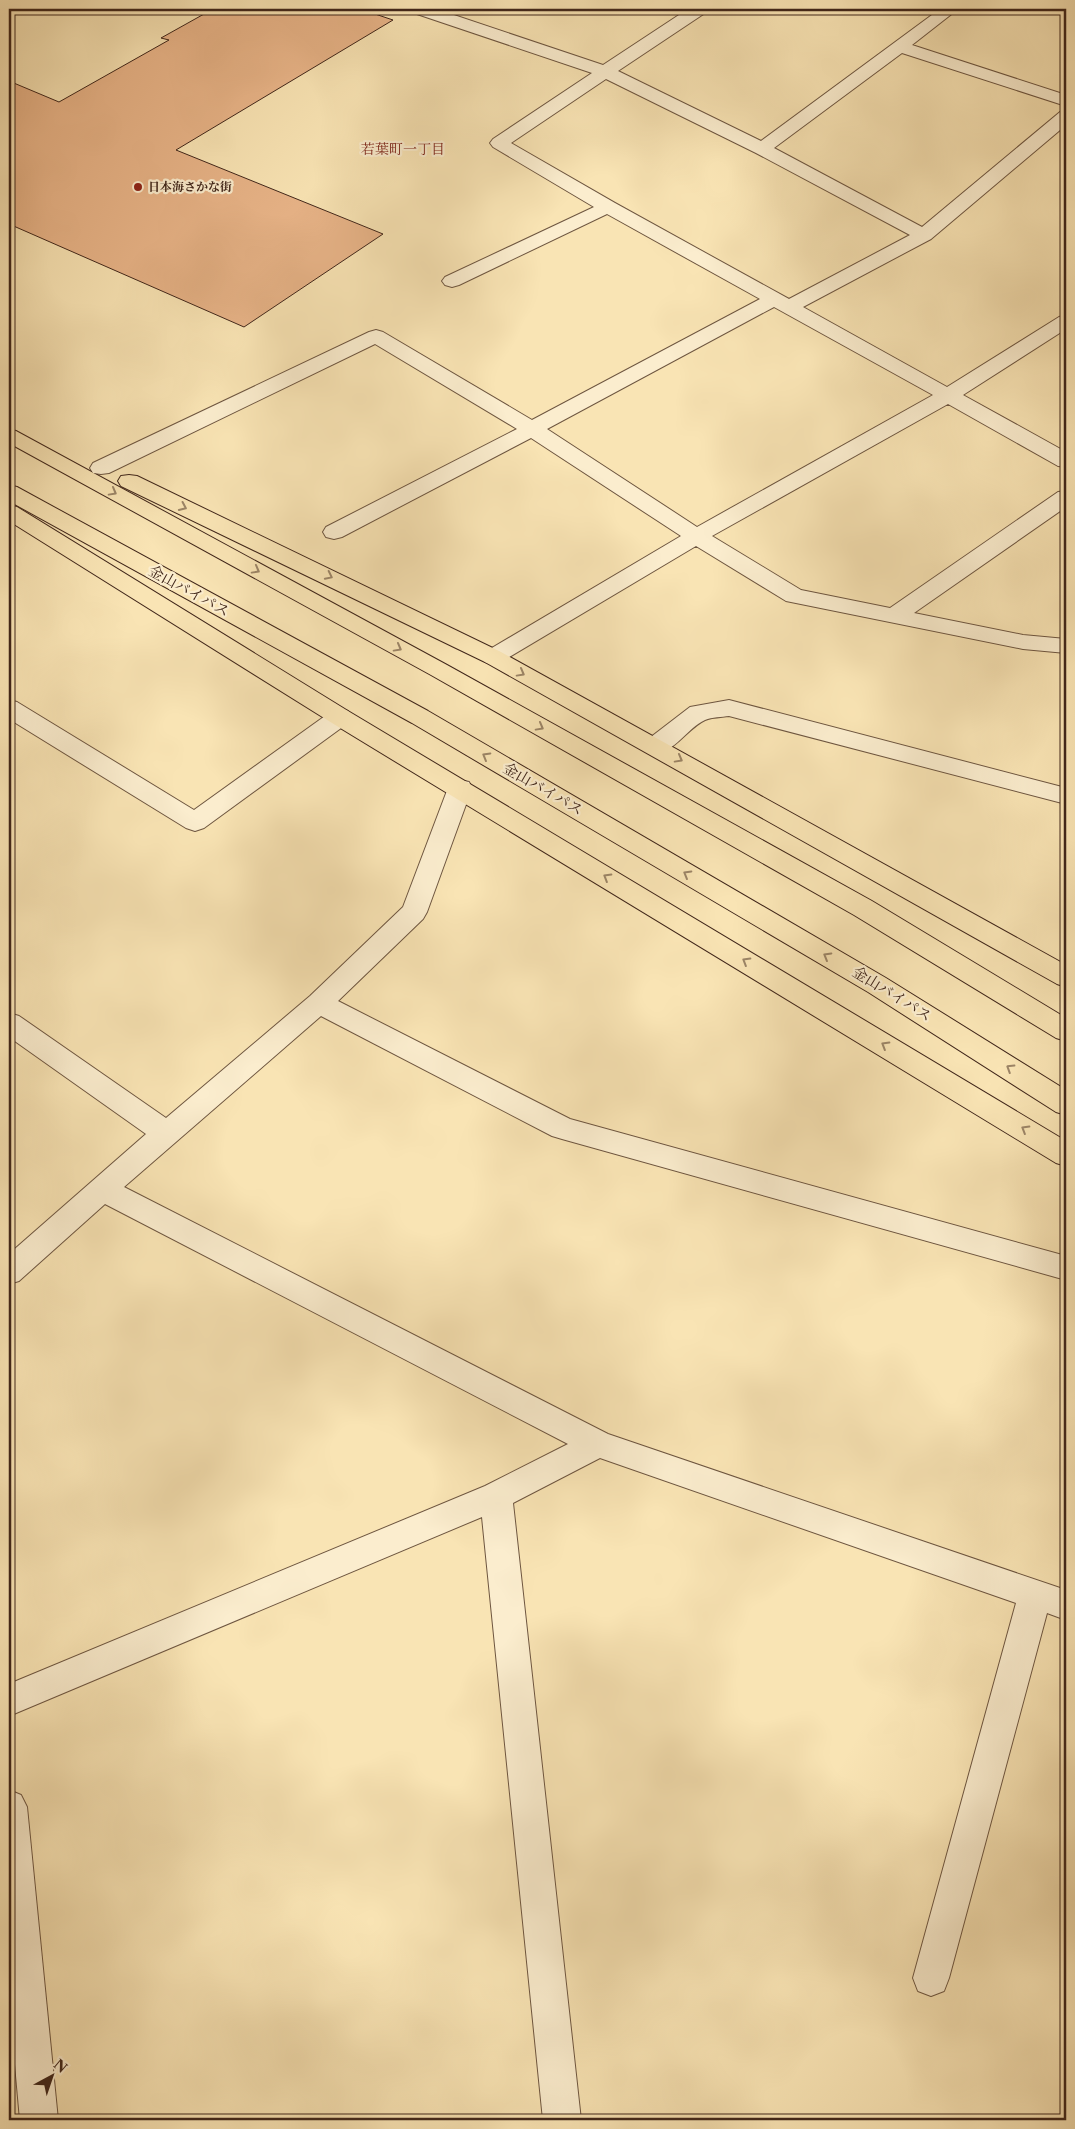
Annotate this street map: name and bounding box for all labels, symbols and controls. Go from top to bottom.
district label: 若葉町一丁目 [361,140,445,158]
place label: 日本海さかな街 [148,179,232,194]
marker: 日本海さかな街 [132,181,144,193]
one-way arrow [108,486,117,496]
one-way arrow [177,500,186,510]
street label: 金山バイパス [145,561,233,621]
one-way arrow [250,564,259,574]
one-way arrow [324,570,333,581]
one-way arrow [393,642,402,652]
one-way arrow [516,667,525,677]
one-way arrow [535,721,544,731]
one-way arrow [483,753,492,763]
one-way arrow [674,753,683,763]
street label: 金山バイパス [500,758,587,819]
one-way arrow [683,870,692,880]
one-way arrow [604,874,613,884]
one-way arrow [824,952,833,962]
one-way arrow [743,958,752,968]
street label: 金山バイパス [849,962,935,1025]
one-way arrow [882,1042,891,1052]
one-way arrow [1007,1065,1016,1075]
one-way arrow [1021,1126,1030,1136]
north arrow [28,2052,78,2102]
text: N [50,2055,71,2077]

